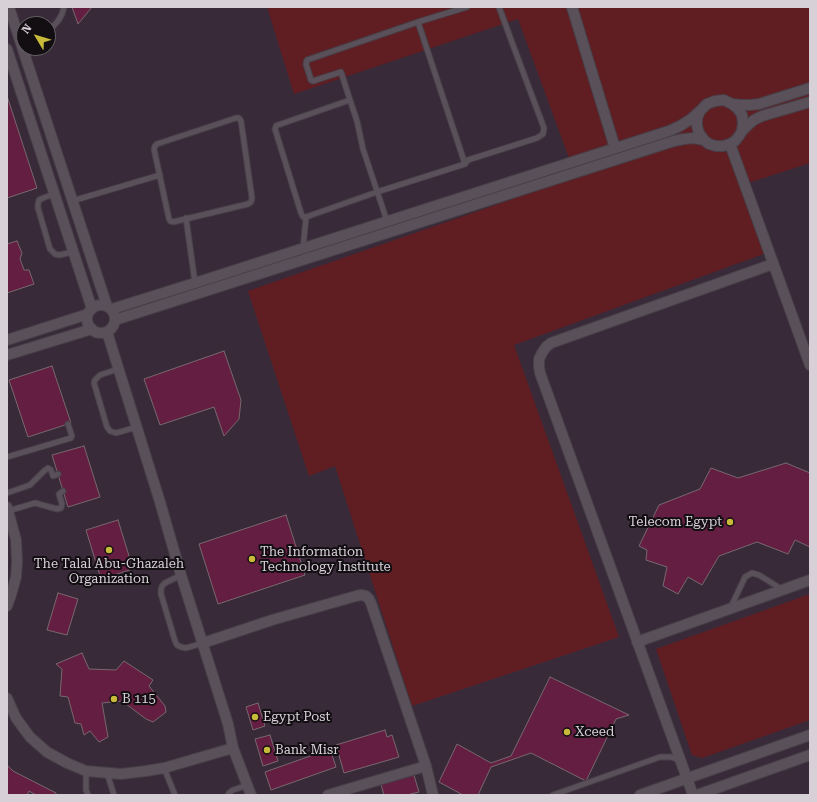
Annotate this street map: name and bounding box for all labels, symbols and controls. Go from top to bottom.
north arrow [16,16,56,56]
text: N [19,22,35,36]
place label: Telecom Egypt [629,514,722,530]
marker: Telecom Egypt [725,517,735,527]
place label: The Information Technology Institute [260,544,391,575]
marker: The Talal Abu-Ghazaleh Organization [104,545,114,555]
marker: The Information Technology Institute [247,554,257,564]
place label: The Talal Abu-Ghazaleh Organization [34,556,184,587]
place label: B 115 [122,691,156,707]
marker: B 115 [109,694,119,704]
place label: Egypt Post [263,709,330,725]
marker: Egypt Post [250,712,260,722]
place label: Xceed [575,724,614,740]
marker: Xceed [562,727,572,737]
place label: Bank Misr [275,742,339,758]
marker: Bank Misr [262,745,272,755]

